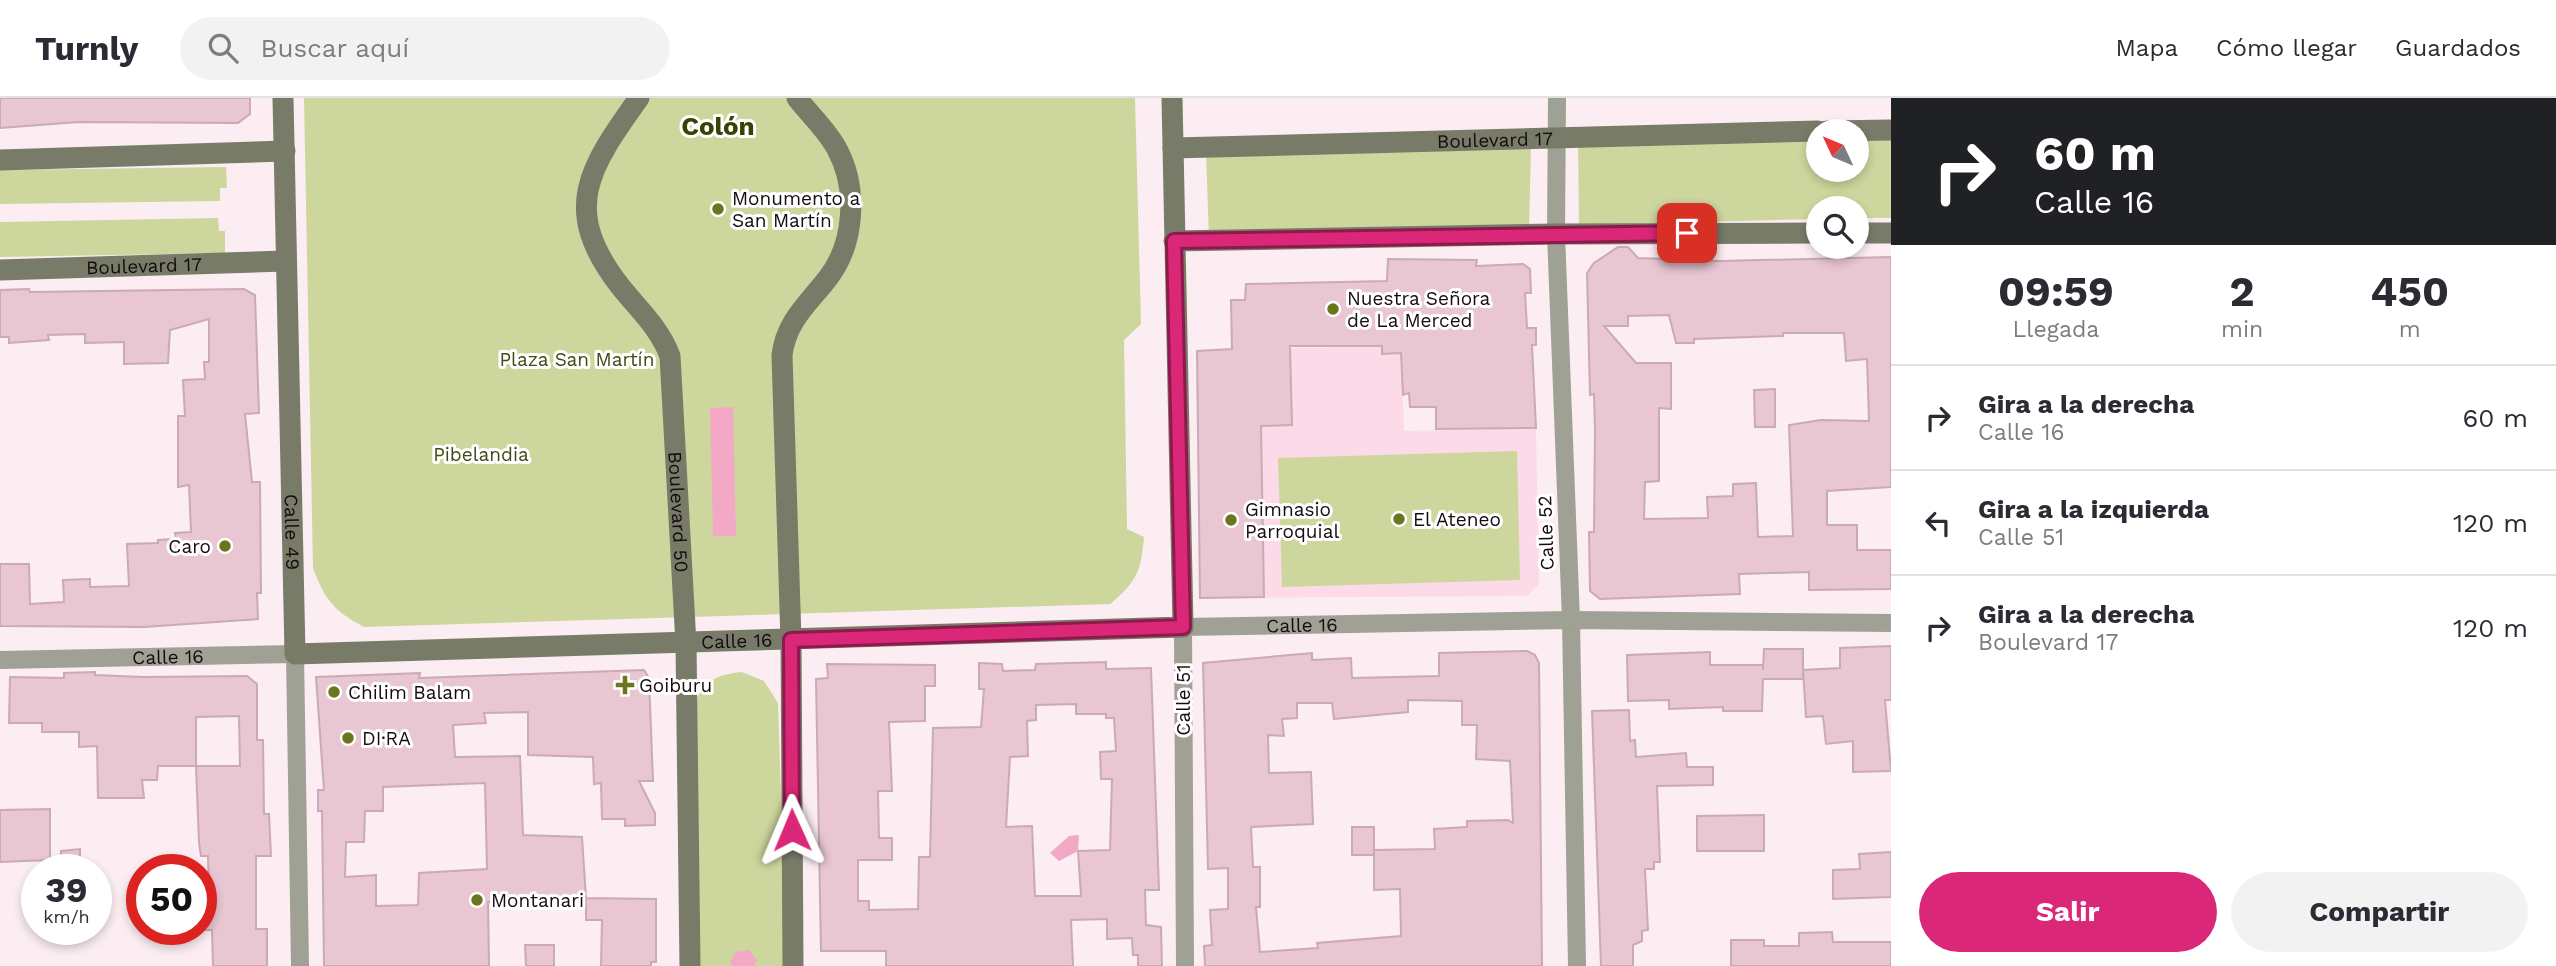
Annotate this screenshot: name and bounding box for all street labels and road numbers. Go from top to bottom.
street label: Boulevard 17 [1437,126,1553,153]
street label: Boulevard 17 [86,252,202,279]
street label: Boulevard 50 [664,451,694,573]
street label: Calle 49 [280,494,305,570]
street label: Calle 52 [1533,495,1559,571]
street label: Calle 16 [1266,613,1338,637]
street label: Calle 16 [701,628,773,653]
street label: Calle 16 [132,644,204,669]
street label: Calle 51 [1172,664,1195,736]

